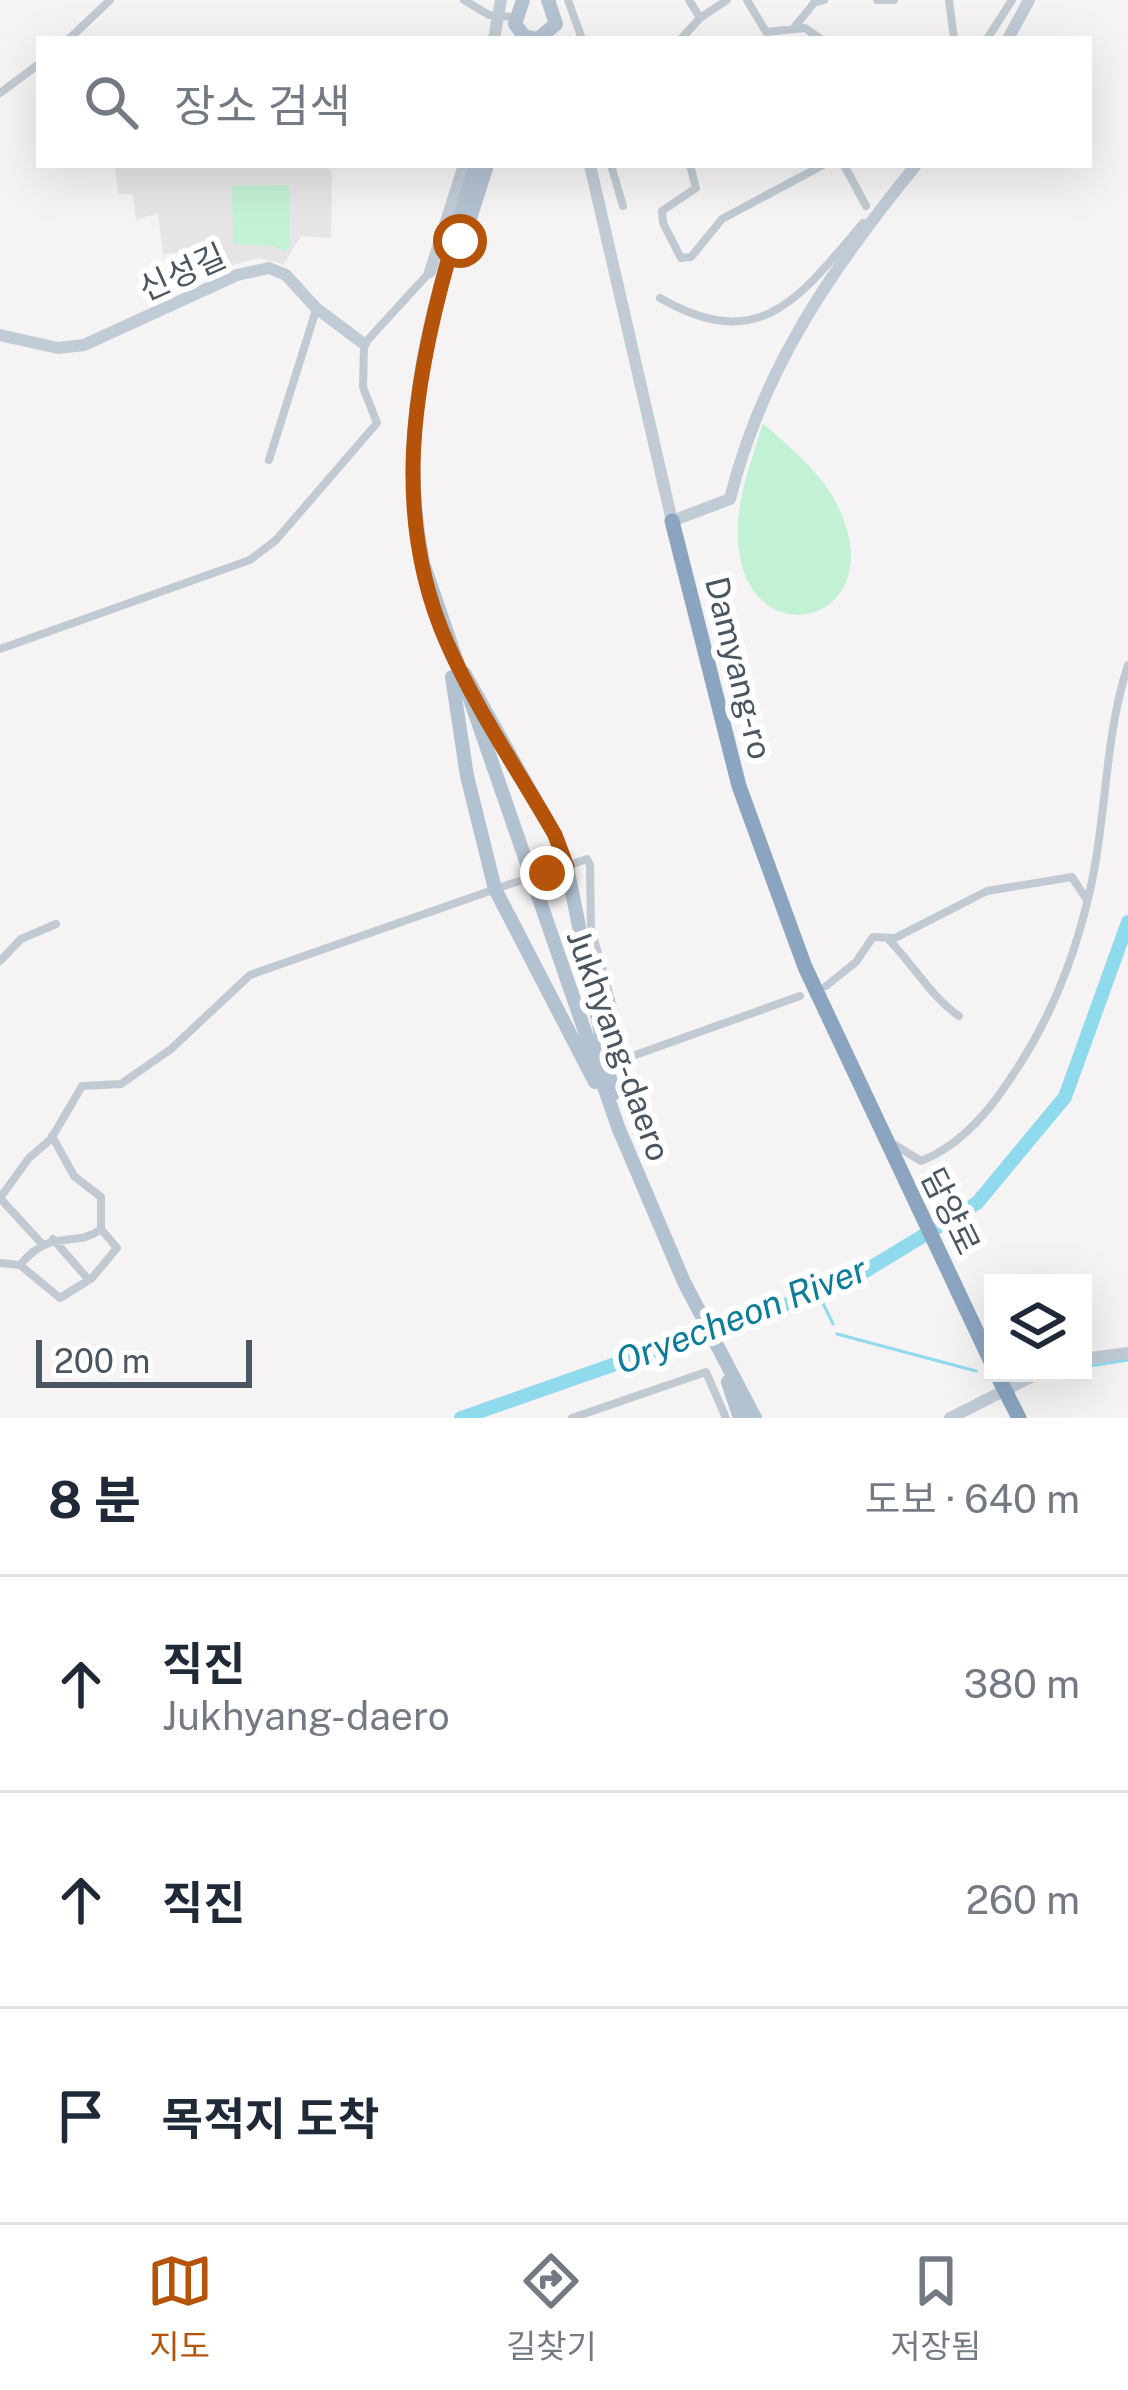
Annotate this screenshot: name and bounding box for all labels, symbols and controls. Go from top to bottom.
search box [36,36,1092,168]
icon: search [78,69,144,135]
text: 장소 검색 [174,79,351,132]
route start [433,214,487,268]
street label: 신성길 [133,236,231,308]
street label: Damyang-ro [698,573,780,763]
route end [520,846,574,900]
street label: Jukhyang-daero [559,924,679,1166]
street label: 담양로 [914,1162,988,1260]
water label: Oryecheon River [609,1248,873,1382]
map controls [984,1274,1092,1382]
button: layers [984,1274,1092,1382]
scale bar [36,1334,252,1387]
text: 200 m [54,1342,150,1380]
text: 8 분 [48,1470,141,1529]
text: 도보 · 640 m [865,1476,1080,1522]
text: 직진 [162,1637,245,1690]
icon: ahead [48,1651,114,1717]
text: 380 m [964,1661,1080,1707]
text: Jukhyang-daero [162,1693,450,1739]
icon: ahead [48,1867,114,1933]
text: 직진 [162,1876,245,1929]
text: 260 m [966,1877,1080,1923]
icon: arrive [48,2083,114,2149]
text: 목적지 도착 [162,2092,379,2145]
tab: 지도 [147,2248,213,2368]
tab: 길찾기 [506,2248,597,2368]
tab: 저장됨 [890,2248,981,2368]

